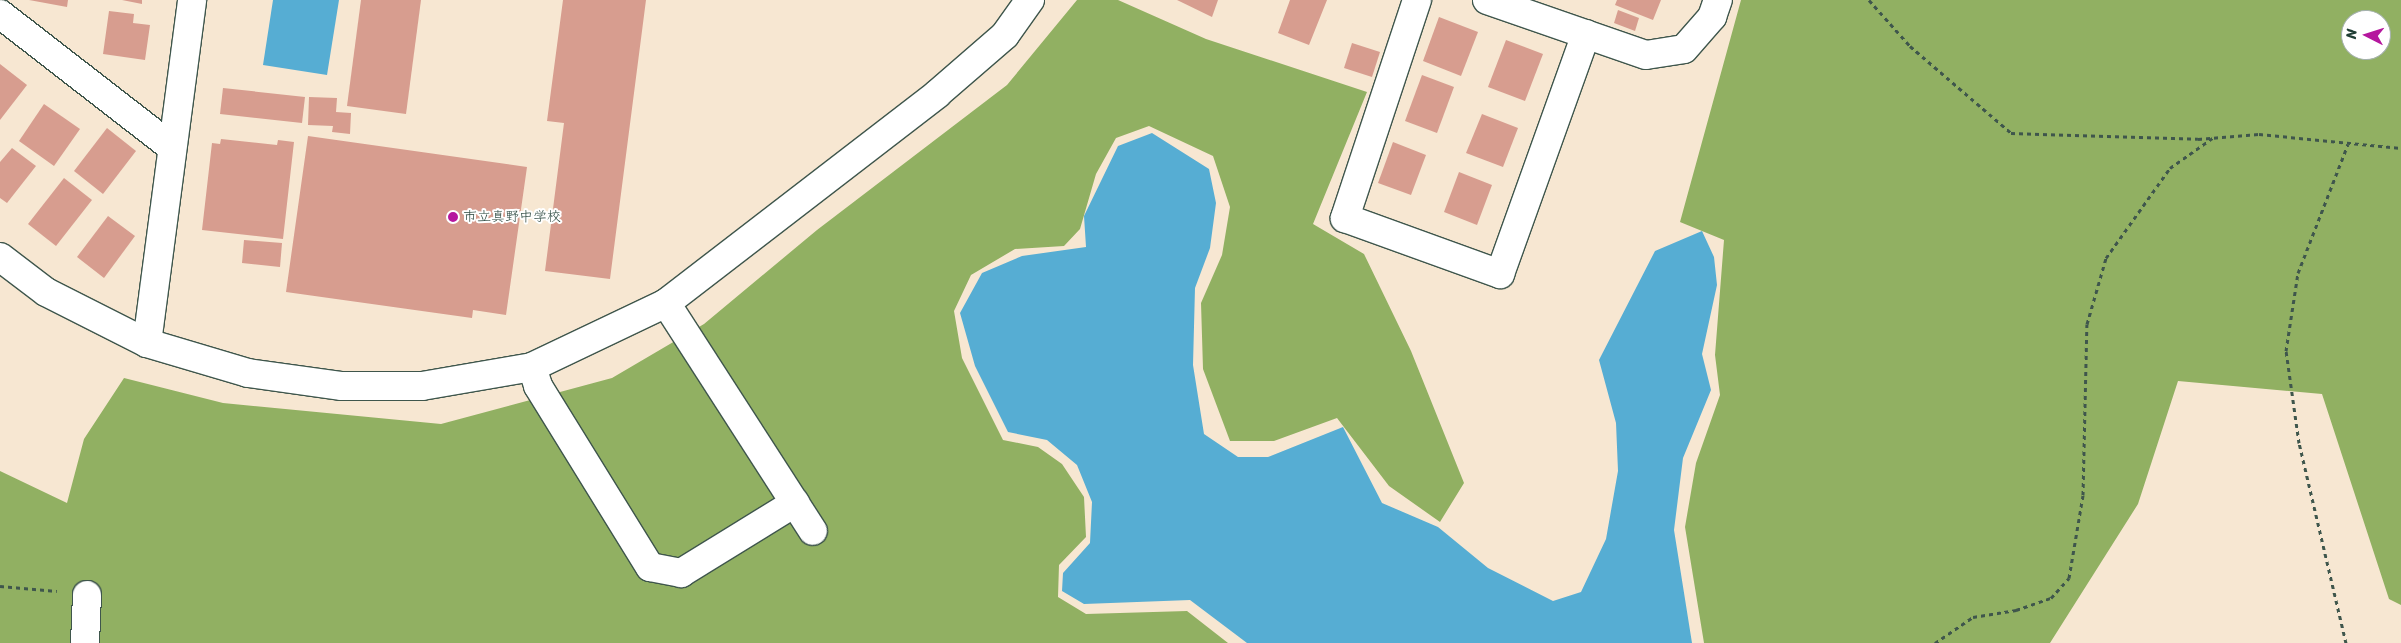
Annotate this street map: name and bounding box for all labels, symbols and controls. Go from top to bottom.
north arrow [2341,10,2391,60]
text: N [2339,28,2364,40]
place label: 市立真野中学校 [463,209,561,225]
marker: 市立真野中学校 [447,211,459,223]

